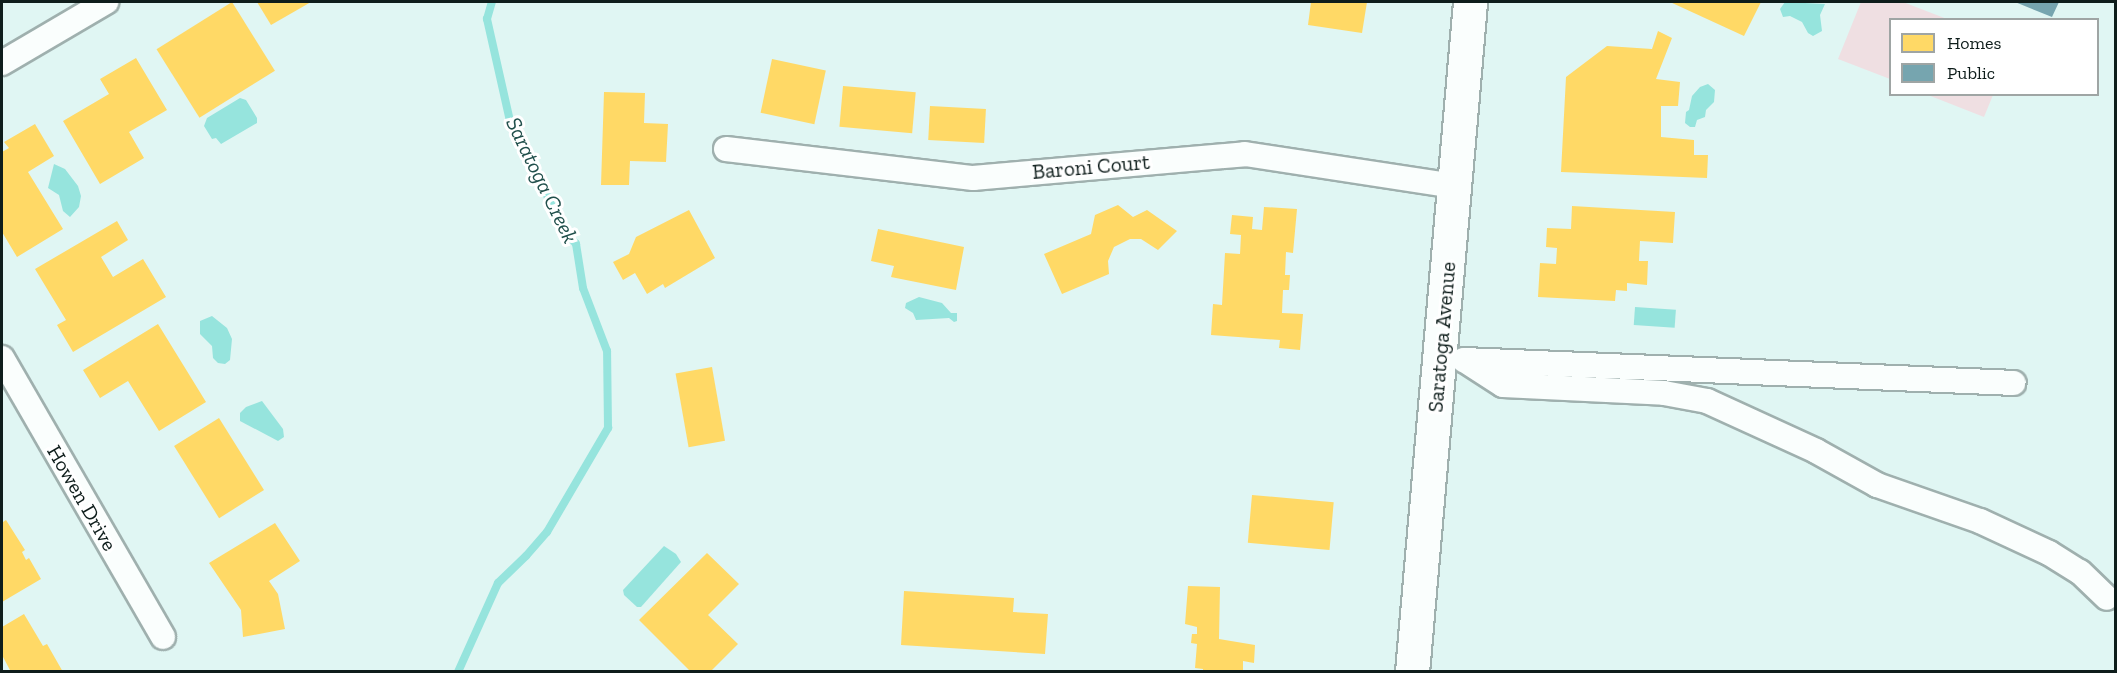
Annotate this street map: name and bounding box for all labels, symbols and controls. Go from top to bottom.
legend [1889,18,2099,96]
text: Homes [1947,32,2001,54]
text: Public [1947,62,1995,84]
water label: Saratoga Creek [500,113,584,247]
street label: Baroni Court [1031,149,1151,185]
street label: Saratoga Avenue [1423,260,1461,414]
street label: Howen Drive [42,441,122,555]

